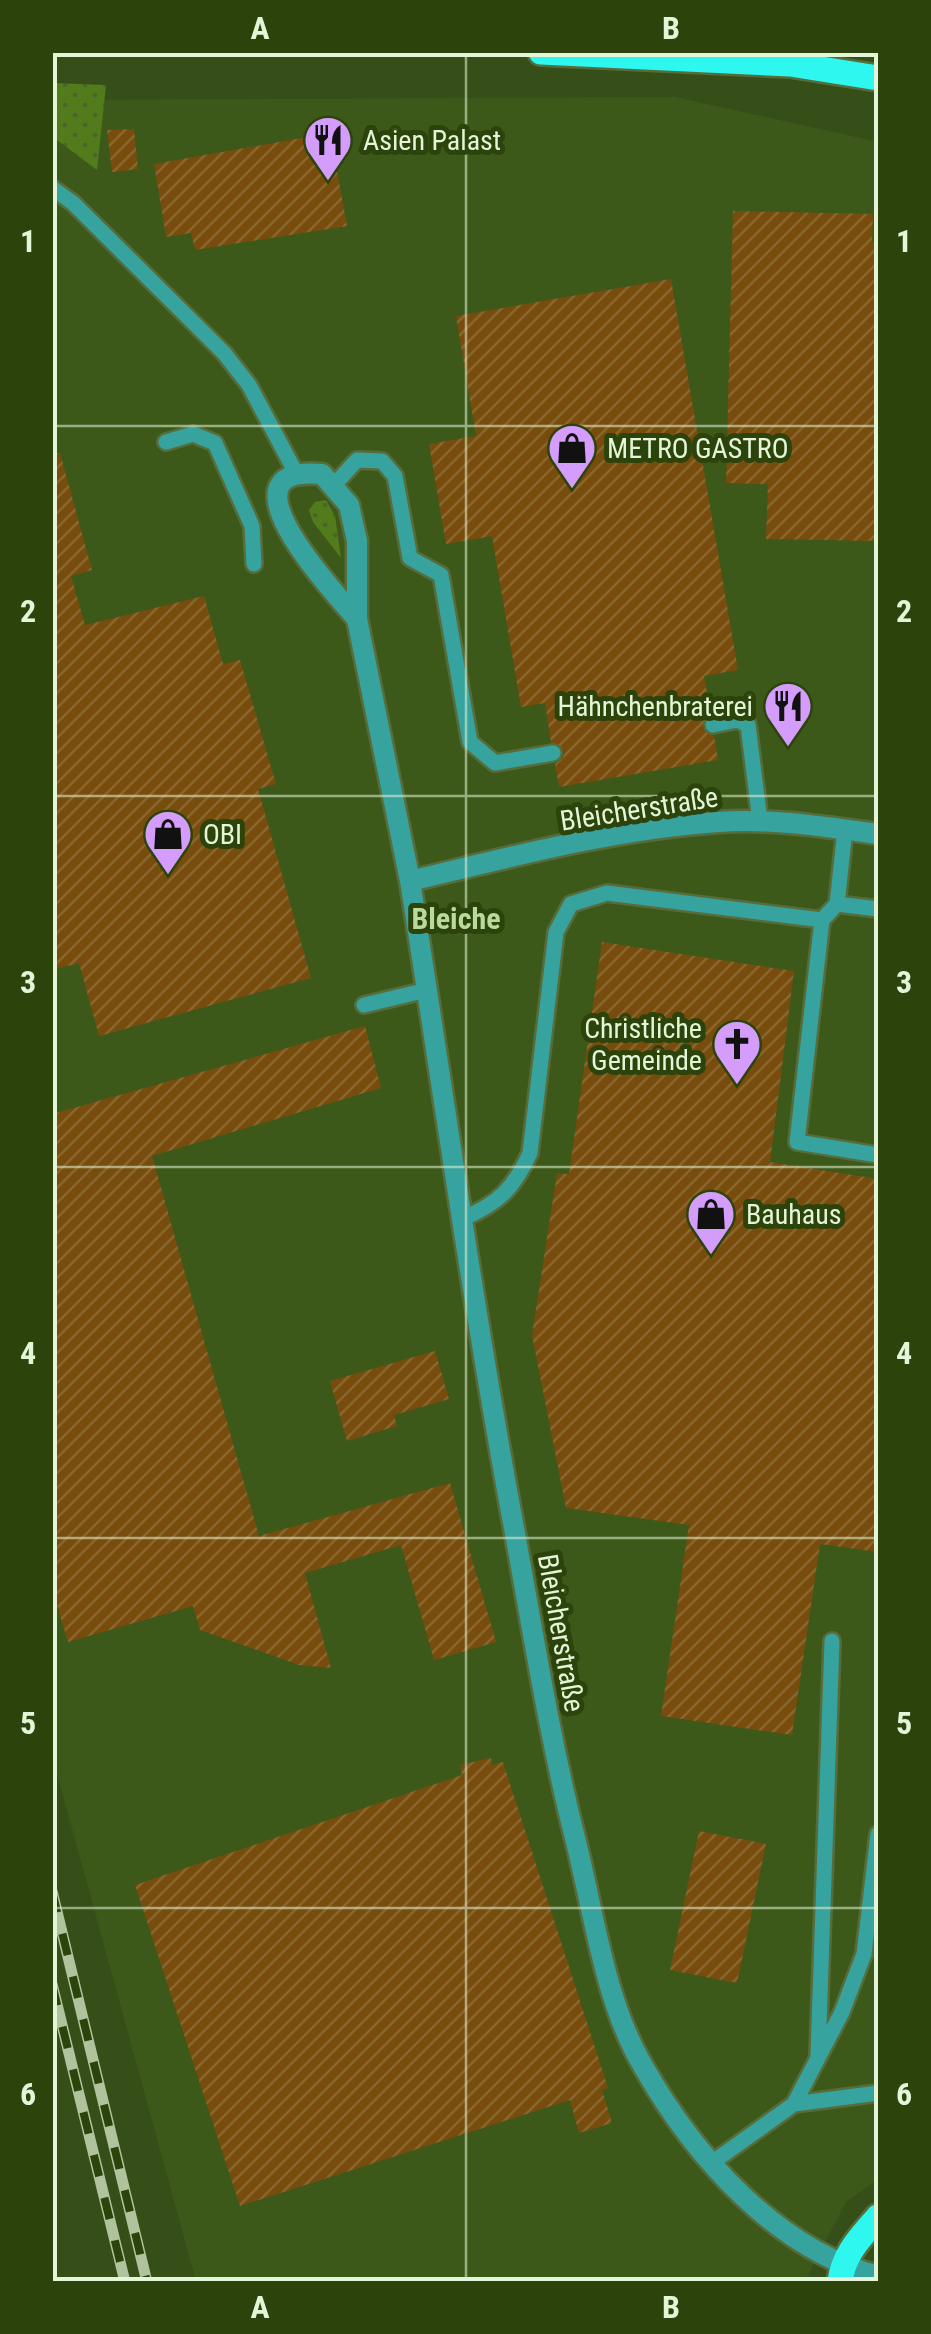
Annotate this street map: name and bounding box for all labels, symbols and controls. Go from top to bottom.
text: A [250,9,270,47]
text: B [662,9,680,47]
restaurant icon: Asien Palast [302,114,354,182]
place label: Asien Palast [363,124,501,157]
text: 1 [20,222,36,260]
text: 1 [896,222,912,260]
shop icon: METRO GASTRO [546,422,598,490]
place label: METRO GASTRO [607,432,789,465]
text: 2 [20,592,36,630]
text: 2 [896,592,912,630]
restaurant icon: Hähnchenbraterei [762,680,814,748]
place label: Hähnchenbraterei [558,690,753,723]
street label: Bleicherstraße [558,780,720,838]
shop icon: OBI [142,808,194,876]
place label: OBI [203,818,242,851]
district label: Bleiche [411,901,501,936]
text: 3 [20,963,36,1001]
text: 3 [896,963,912,1001]
place label: Christliche Gemeinde [584,1012,702,1077]
church icon: Christliche Gemeinde [711,1018,763,1086]
shop icon: Bauhaus [685,1188,737,1256]
place label: Bauhaus [746,1198,841,1231]
text: 4 [20,1334,36,1372]
text: 4 [896,1334,912,1372]
street label: Bleicherstraße [531,1552,591,1714]
text: 5 [20,1704,36,1742]
text: 5 [896,1704,912,1742]
text: 6 [20,2075,36,2113]
text: 6 [896,2075,912,2113]
text: A [250,2288,270,2326]
text: B [662,2288,680,2326]

